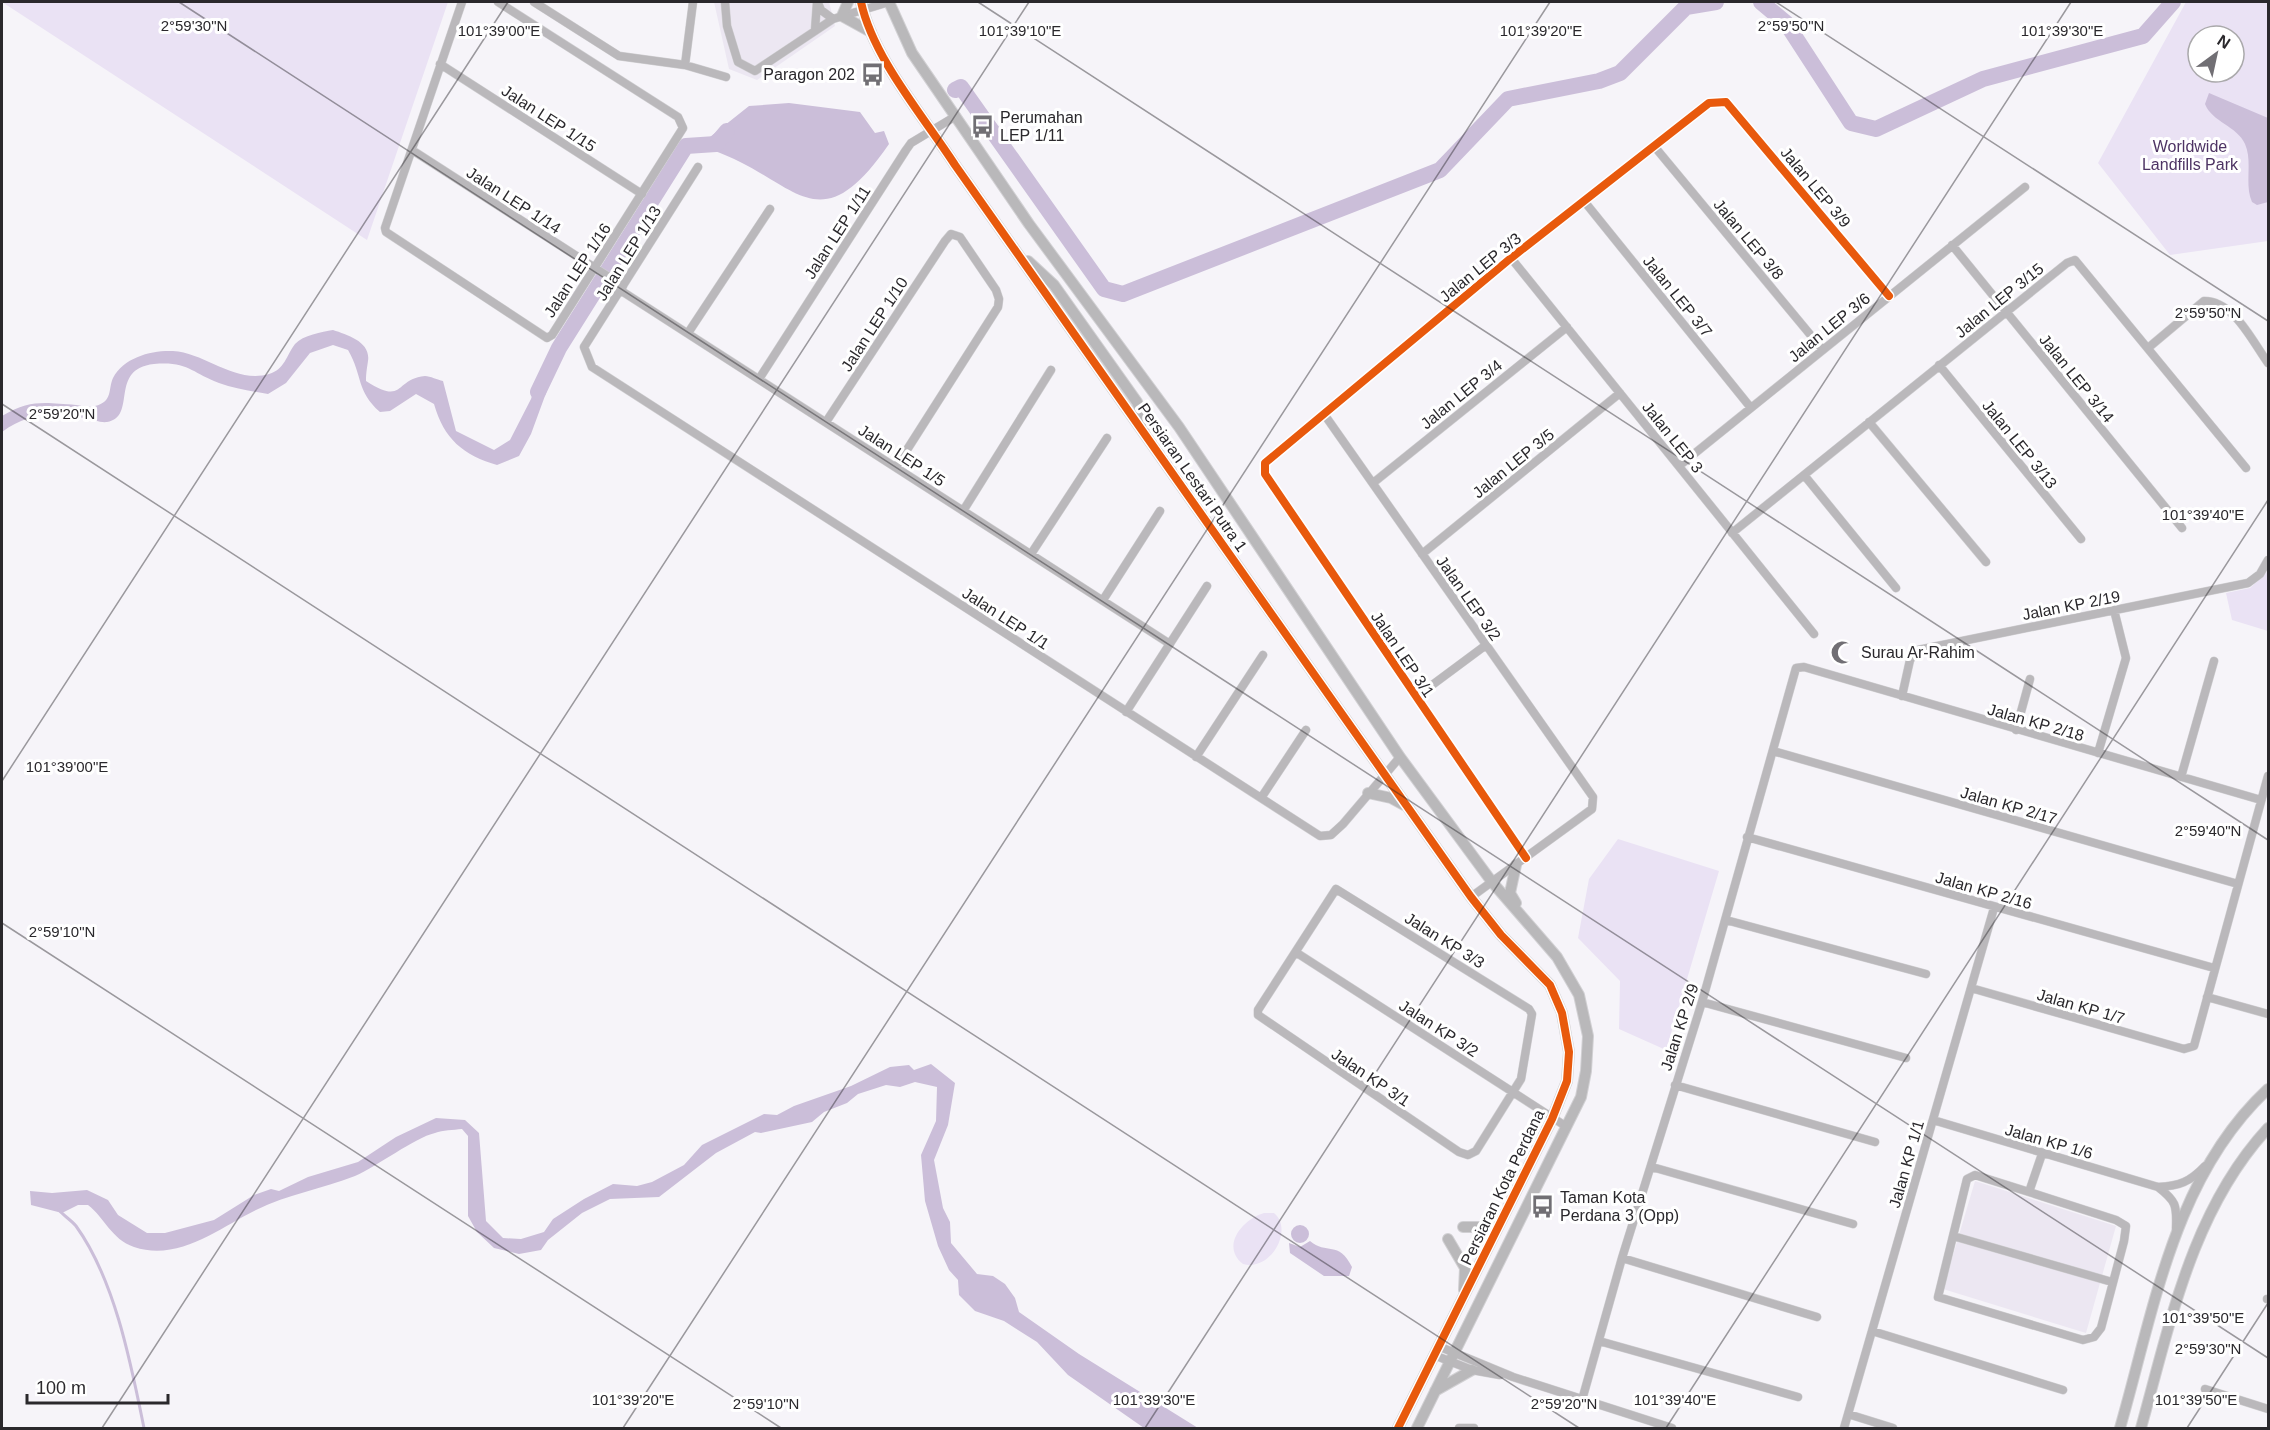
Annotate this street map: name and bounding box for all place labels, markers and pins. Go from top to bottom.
bus stop icon: Paragon 202 [860,61,886,87]
place label: Paragon 202 [763,66,855,83]
place label: Perumahan LEP 1/11 [1000,109,1083,144]
bus stop icon: Perumahan LEP 1/11 [969,113,995,139]
mosque icon: Surau Ar-Rahim [1830,639,1856,665]
place label: Surau Ar-Rahim [1861,644,1975,661]
place label: Taman Kota Perdana 3 (Opp) [1560,1189,1679,1224]
bus stop icon: Taman Kota Perdana 3 (Opp) [1529,1193,1555,1219]

